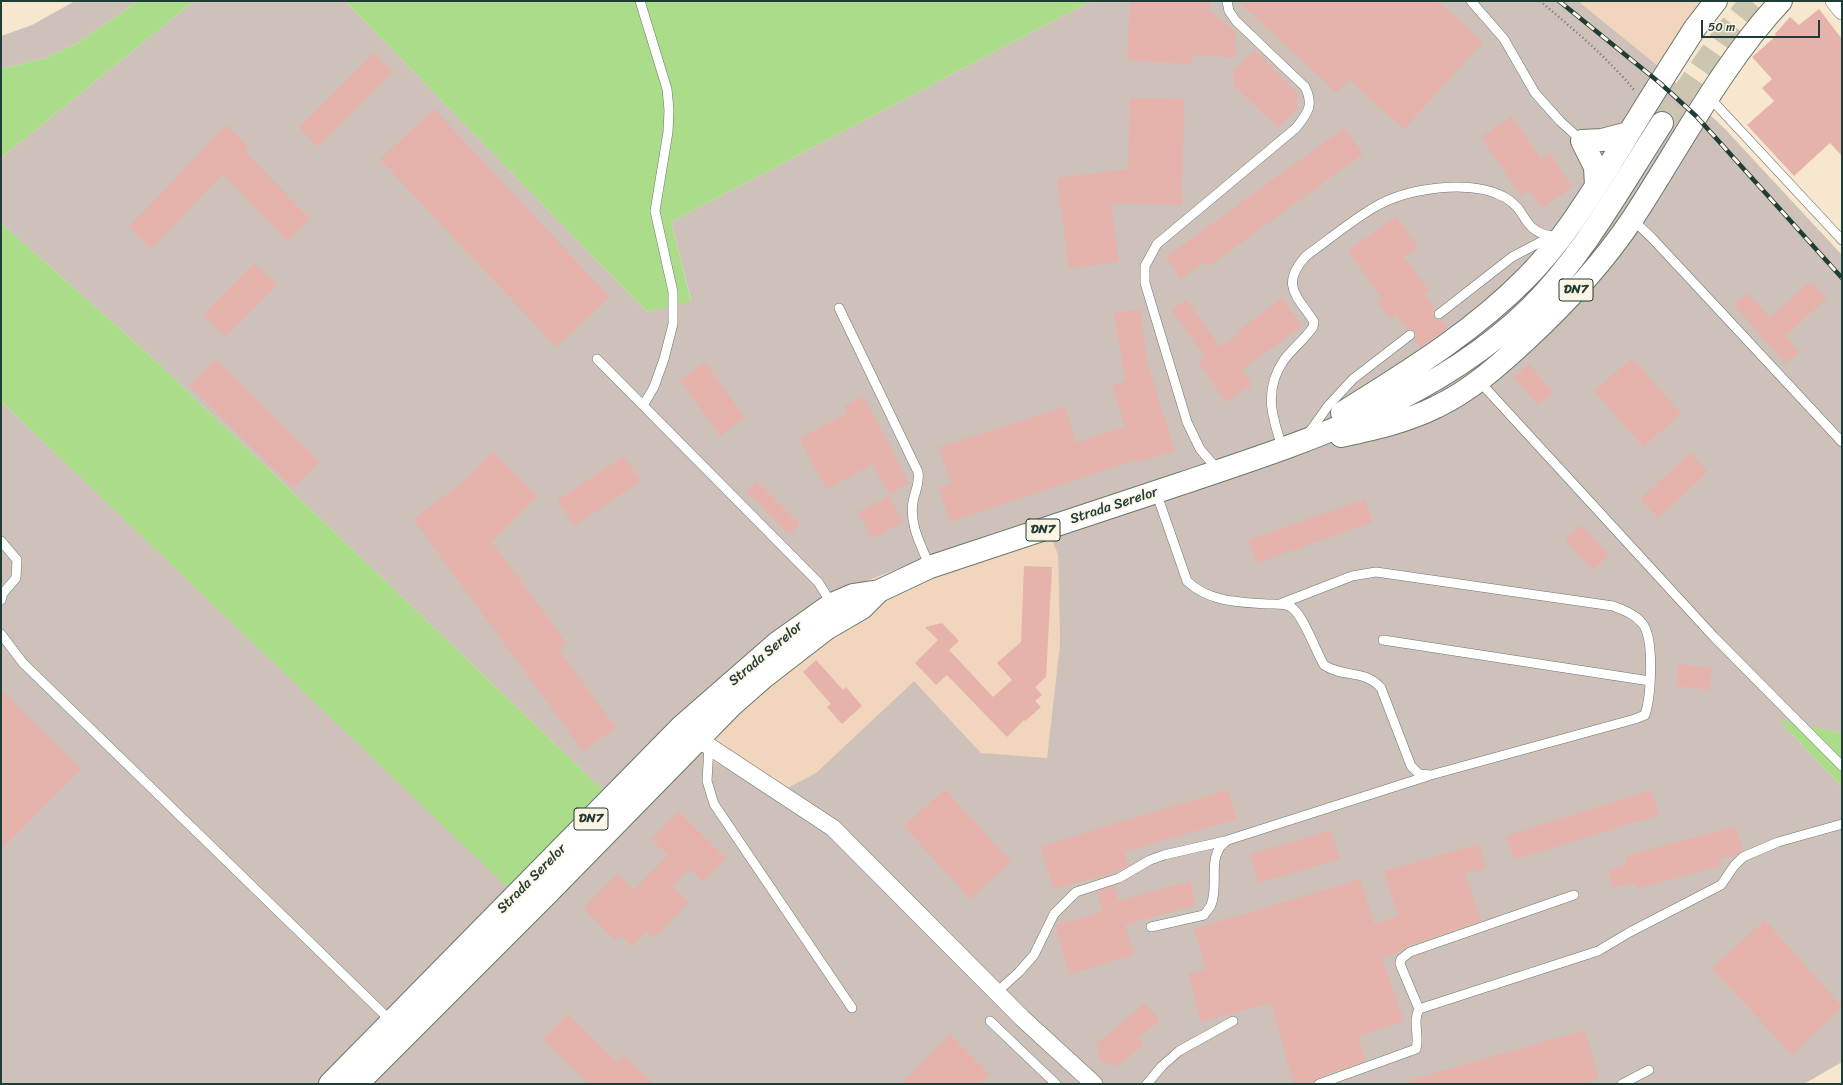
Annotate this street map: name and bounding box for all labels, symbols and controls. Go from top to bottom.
scale bar [1703,12,1822,38]
text: 50 m [1708,16,1735,38]
road number: DN7 [1559,279,1593,301]
street label: Strada Serelor [1068,484,1160,528]
road number: DN7 [1026,519,1060,541]
street label: Strada Serelor [726,618,806,690]
road number: DN7 [574,808,608,830]
street label: Strada Serelor [494,841,570,917]

